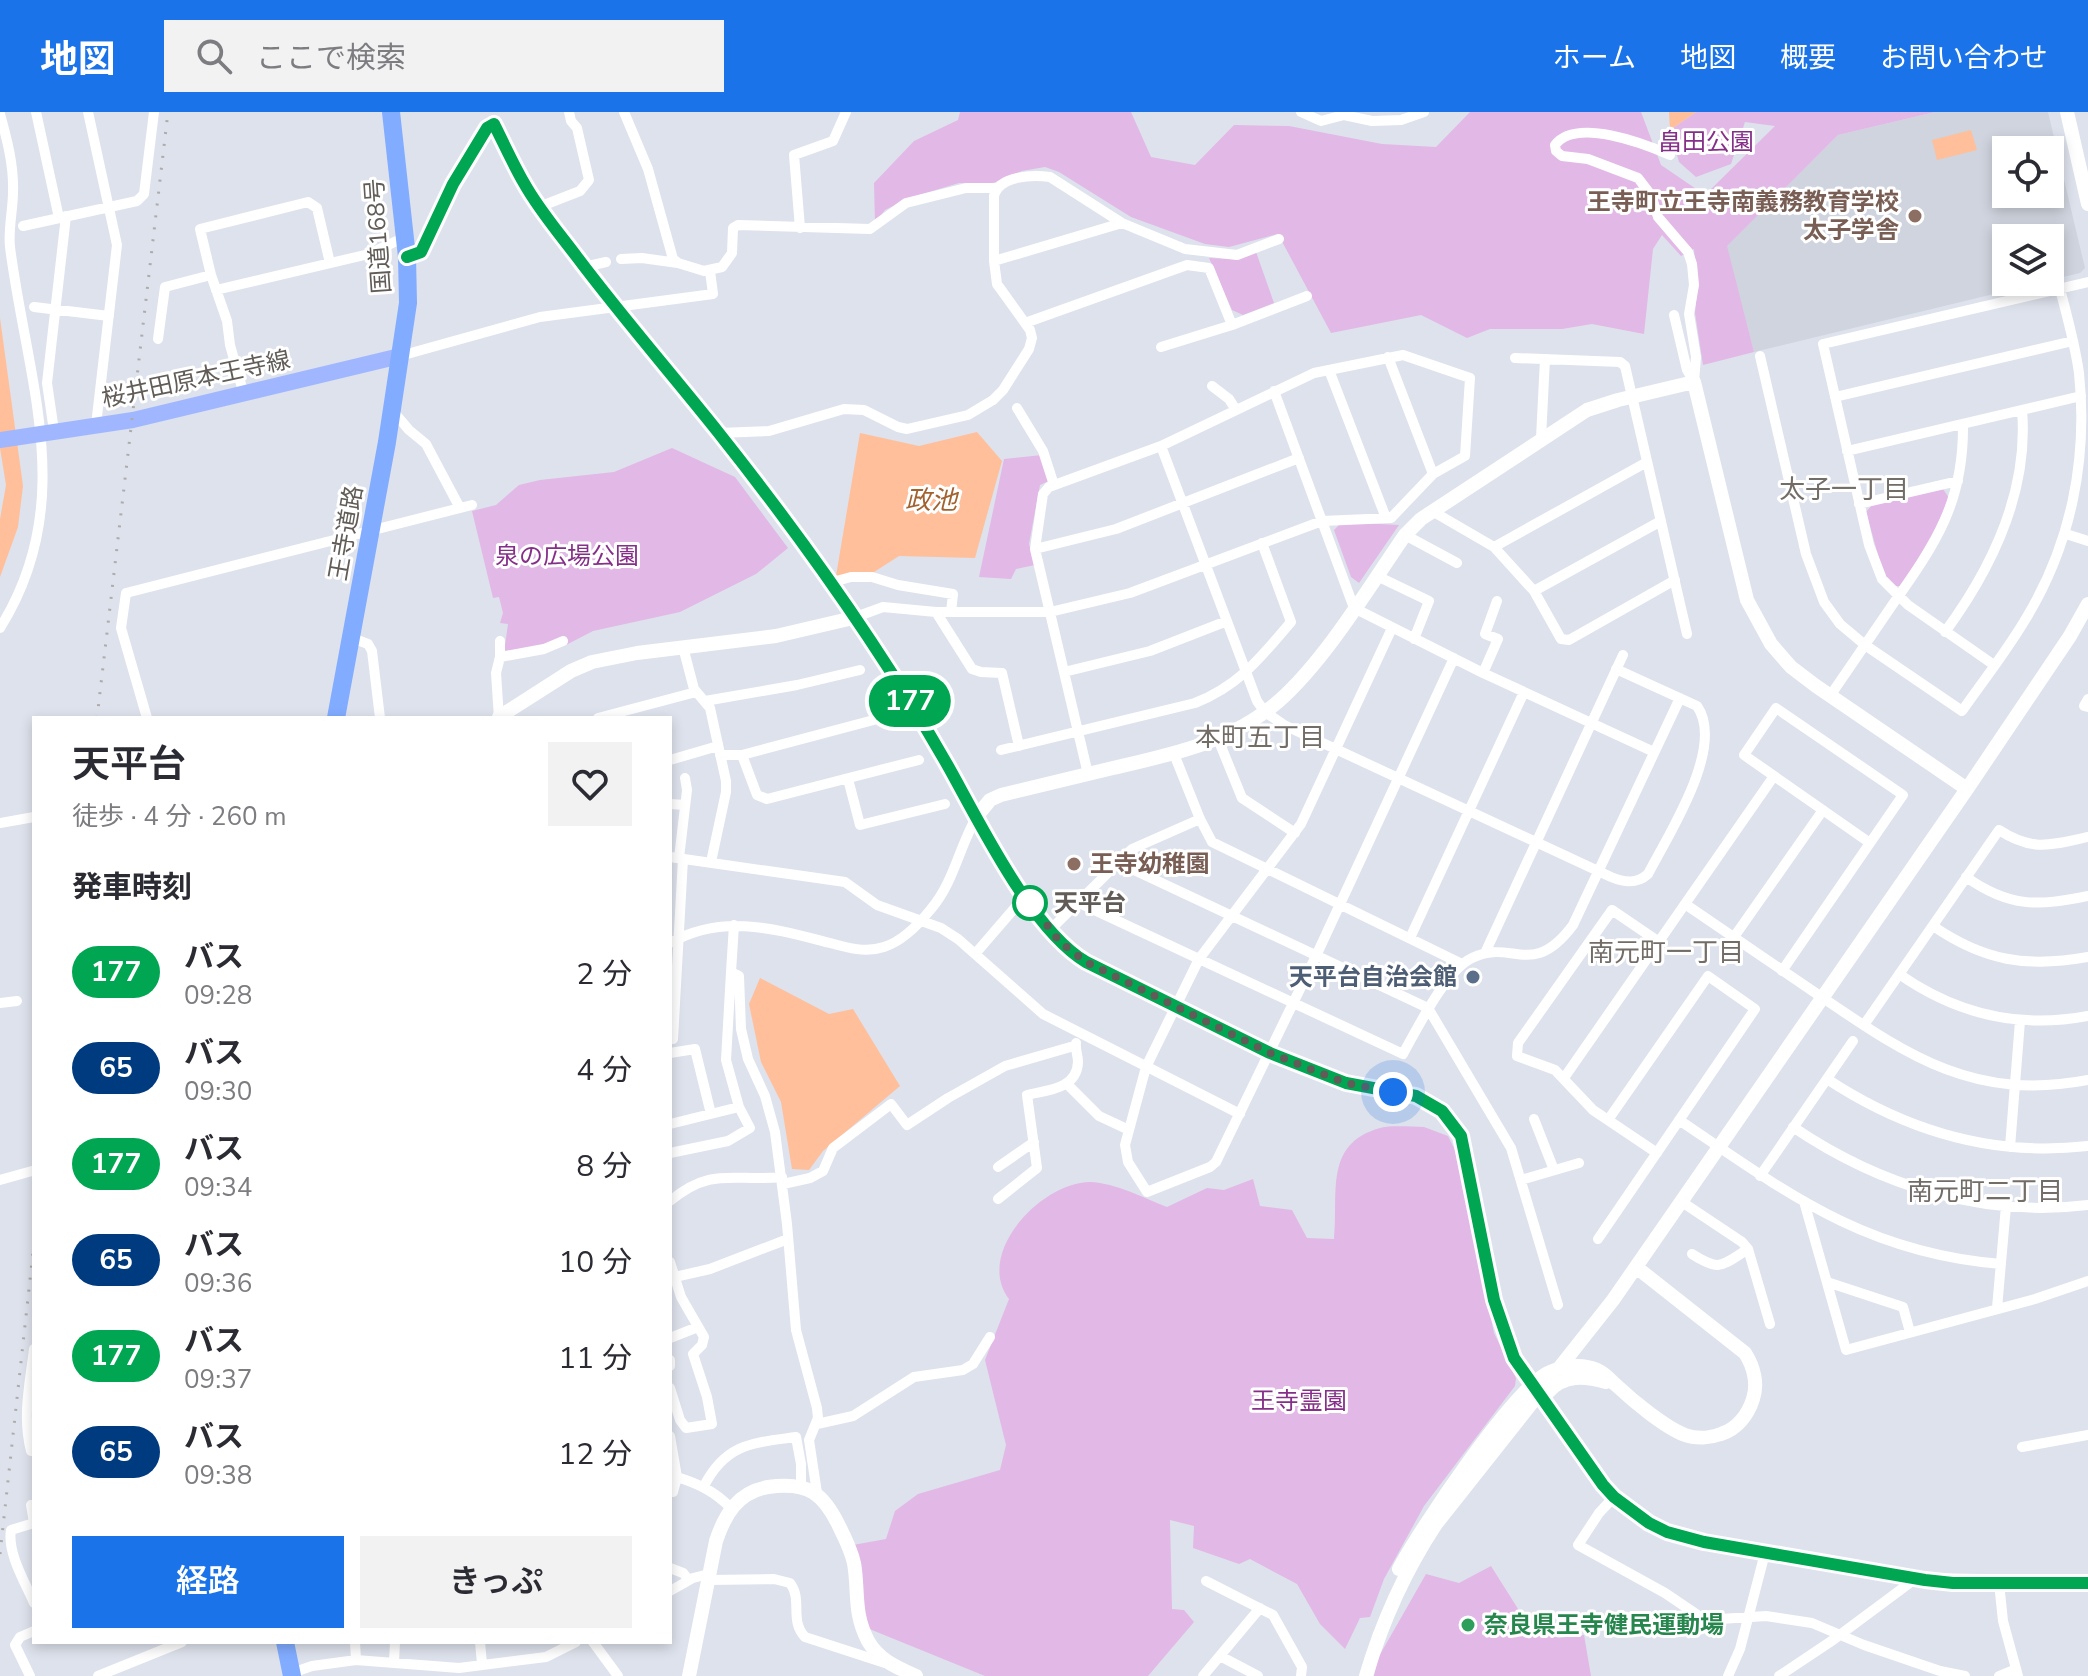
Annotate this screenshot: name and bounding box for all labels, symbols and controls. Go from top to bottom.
search box [164,20,724,92]
text: 地図 [40,34,116,85]
icon: search [192,34,236,78]
text: ここで検索 [256,38,406,79]
text: ホーム [1553,39,1636,77]
text: 地図 [1680,39,1736,77]
text: 概要 [1780,39,1836,77]
text: お問い合わせ [1880,39,2048,77]
park label: 畠田公園 [1658,126,1754,158]
map controls [1992,136,2064,296]
button: locate [1992,136,2064,208]
street label: 国道168号 [358,177,398,295]
place label: 王寺町立王寺南義務教育学校 太子学舎 [1587,186,1899,246]
marker: 王寺町立王寺南義務教育学校 太子学舎 [1906,207,1924,225]
button: layers [1992,224,2064,296]
street label: 桜井田原本王寺線 [99,343,293,415]
district label: 太子一丁目 [1779,472,1909,507]
street label: 王寺道路 [322,483,370,583]
water label: 政池 [905,483,960,518]
park label: 泉の広場公園 [495,540,639,572]
line badge: 177 [864,675,956,727]
text: 177 [885,682,935,720]
district label: 本町五丁目 [1195,720,1325,755]
text: 天平台 [72,739,186,790]
button: heart [548,742,632,826]
text: 徒歩 · 4 分 · 260 m [72,799,287,834]
place label: 王寺幼稚園 [1090,848,1210,880]
marker: 王寺幼稚園 [1065,855,1083,873]
text: 発車時刻 [72,867,192,908]
marker: 天平台 [1013,886,1047,920]
place label: 天平台 [1054,887,1126,919]
district label: 南元町一丁目 [1588,935,1744,970]
text: バス [184,937,244,978]
text: 177 [91,953,141,991]
text: 2 分 [576,954,632,995]
place label: 天平台自治会館 [1289,961,1457,993]
marker: 天平台自治会館 [1464,968,1482,986]
text: 09:28 [184,978,252,1013]
text: バス [184,1033,244,1074]
text: 65 [99,1049,133,1087]
text: 4 分 [576,1050,632,1091]
your location [1373,1072,1413,1112]
text: 09:30 [184,1074,252,1109]
text: バス [184,1129,244,1170]
text: 177 [91,1145,141,1183]
text: 8 分 [576,1146,632,1187]
text: 09:34 [184,1170,252,1205]
district label: 南元町二丁目 [1907,1174,2063,1209]
text: バス [184,1225,244,1266]
text: 65 [99,1241,133,1279]
text: 10 分 [558,1242,632,1283]
text: 09:36 [184,1266,252,1301]
text: バス [184,1321,244,1362]
text: 177 [91,1337,141,1375]
text: 11 分 [558,1338,632,1379]
text: 09:37 [184,1362,252,1397]
park label: 王寺霊園 [1251,1385,1347,1417]
text: バス [184,1417,244,1458]
text: 65 [99,1433,133,1471]
text: 12 分 [558,1434,632,1475]
text: 09:38 [184,1458,252,1493]
button: 経路 [72,1536,344,1628]
button: きっぷ [360,1536,632,1628]
place label: 奈良県王寺健民運動場 [1484,1609,1724,1641]
marker: 奈良県王寺健民運動場 [1459,1616,1477,1634]

